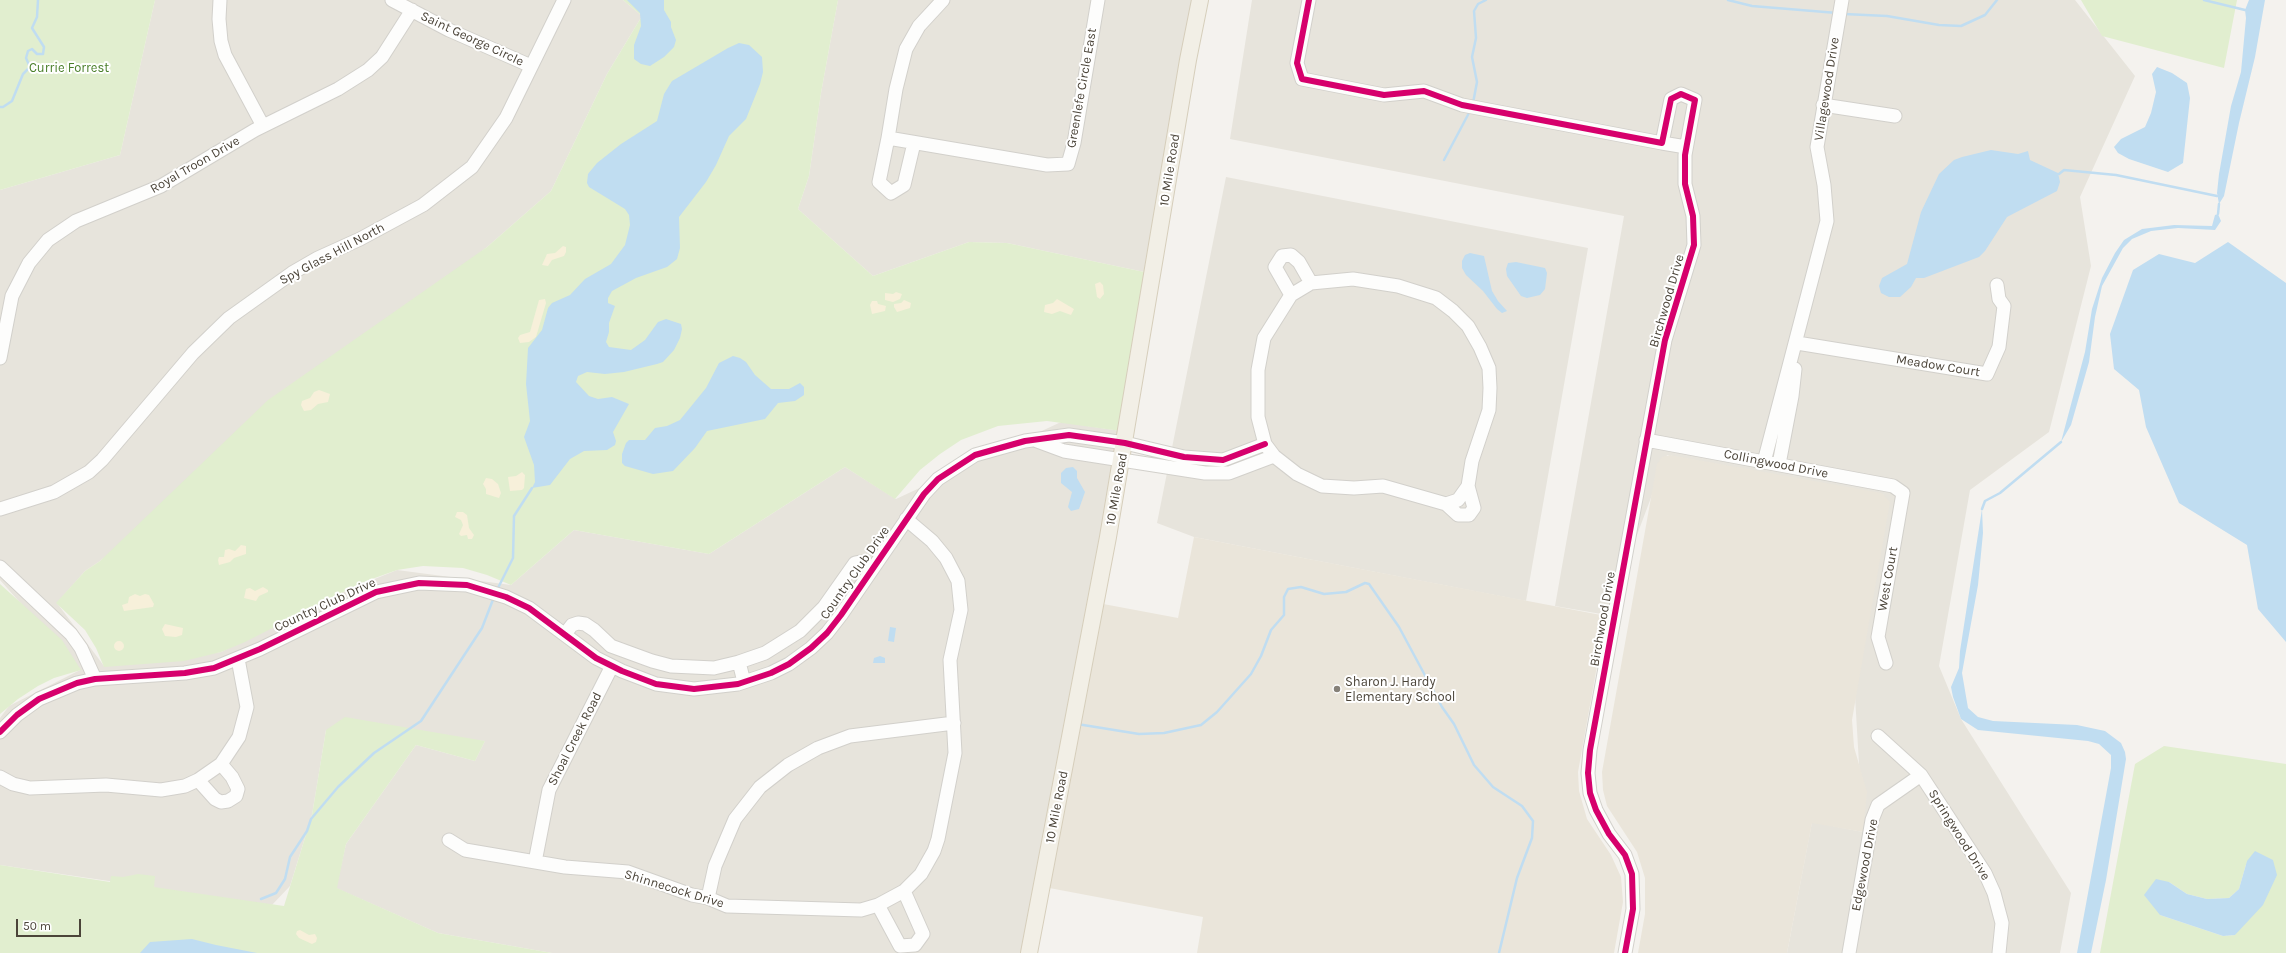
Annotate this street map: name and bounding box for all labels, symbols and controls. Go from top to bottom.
street label: Saint George Circle [418,8,526,70]
street label: Greenlefe Circle East [1064,27,1100,149]
street label: Villagewood Drive [1811,36,1843,142]
park label: Currie Forrest [29,60,109,76]
street label: Royal Troon Drive [147,133,243,197]
street label: 10 Mile Road [1157,133,1183,207]
street label: Spy Glass Hill North [277,220,387,288]
street label: Birchwood Drive [1646,253,1688,349]
street label: Meadow Court [1895,352,1981,380]
street label: Collingwood Drive [1722,446,1830,482]
street label: 10 Mile Road [1103,452,1131,526]
street label: Country Club Drive [817,523,893,623]
street label: West Court [1875,546,1901,612]
street label: Birchwood Drive [1587,570,1619,668]
street label: Country Club Drive [272,575,378,635]
place label: Sharon J. Hardy Elementary School [1345,674,1455,705]
marker: Sharon J. Hardy Elementary School [1332,684,1342,694]
street label: Shoal Creek Road [545,690,605,788]
street label: 10 Mile Road [1042,770,1072,844]
street label: Springwood Drive [1925,787,1993,883]
street label: Edgewood Drive [1848,817,1882,913]
street label: Shinnecock Drive [622,866,726,912]
scale bar [18,911,83,937]
text: 50 m [23,919,51,933]

